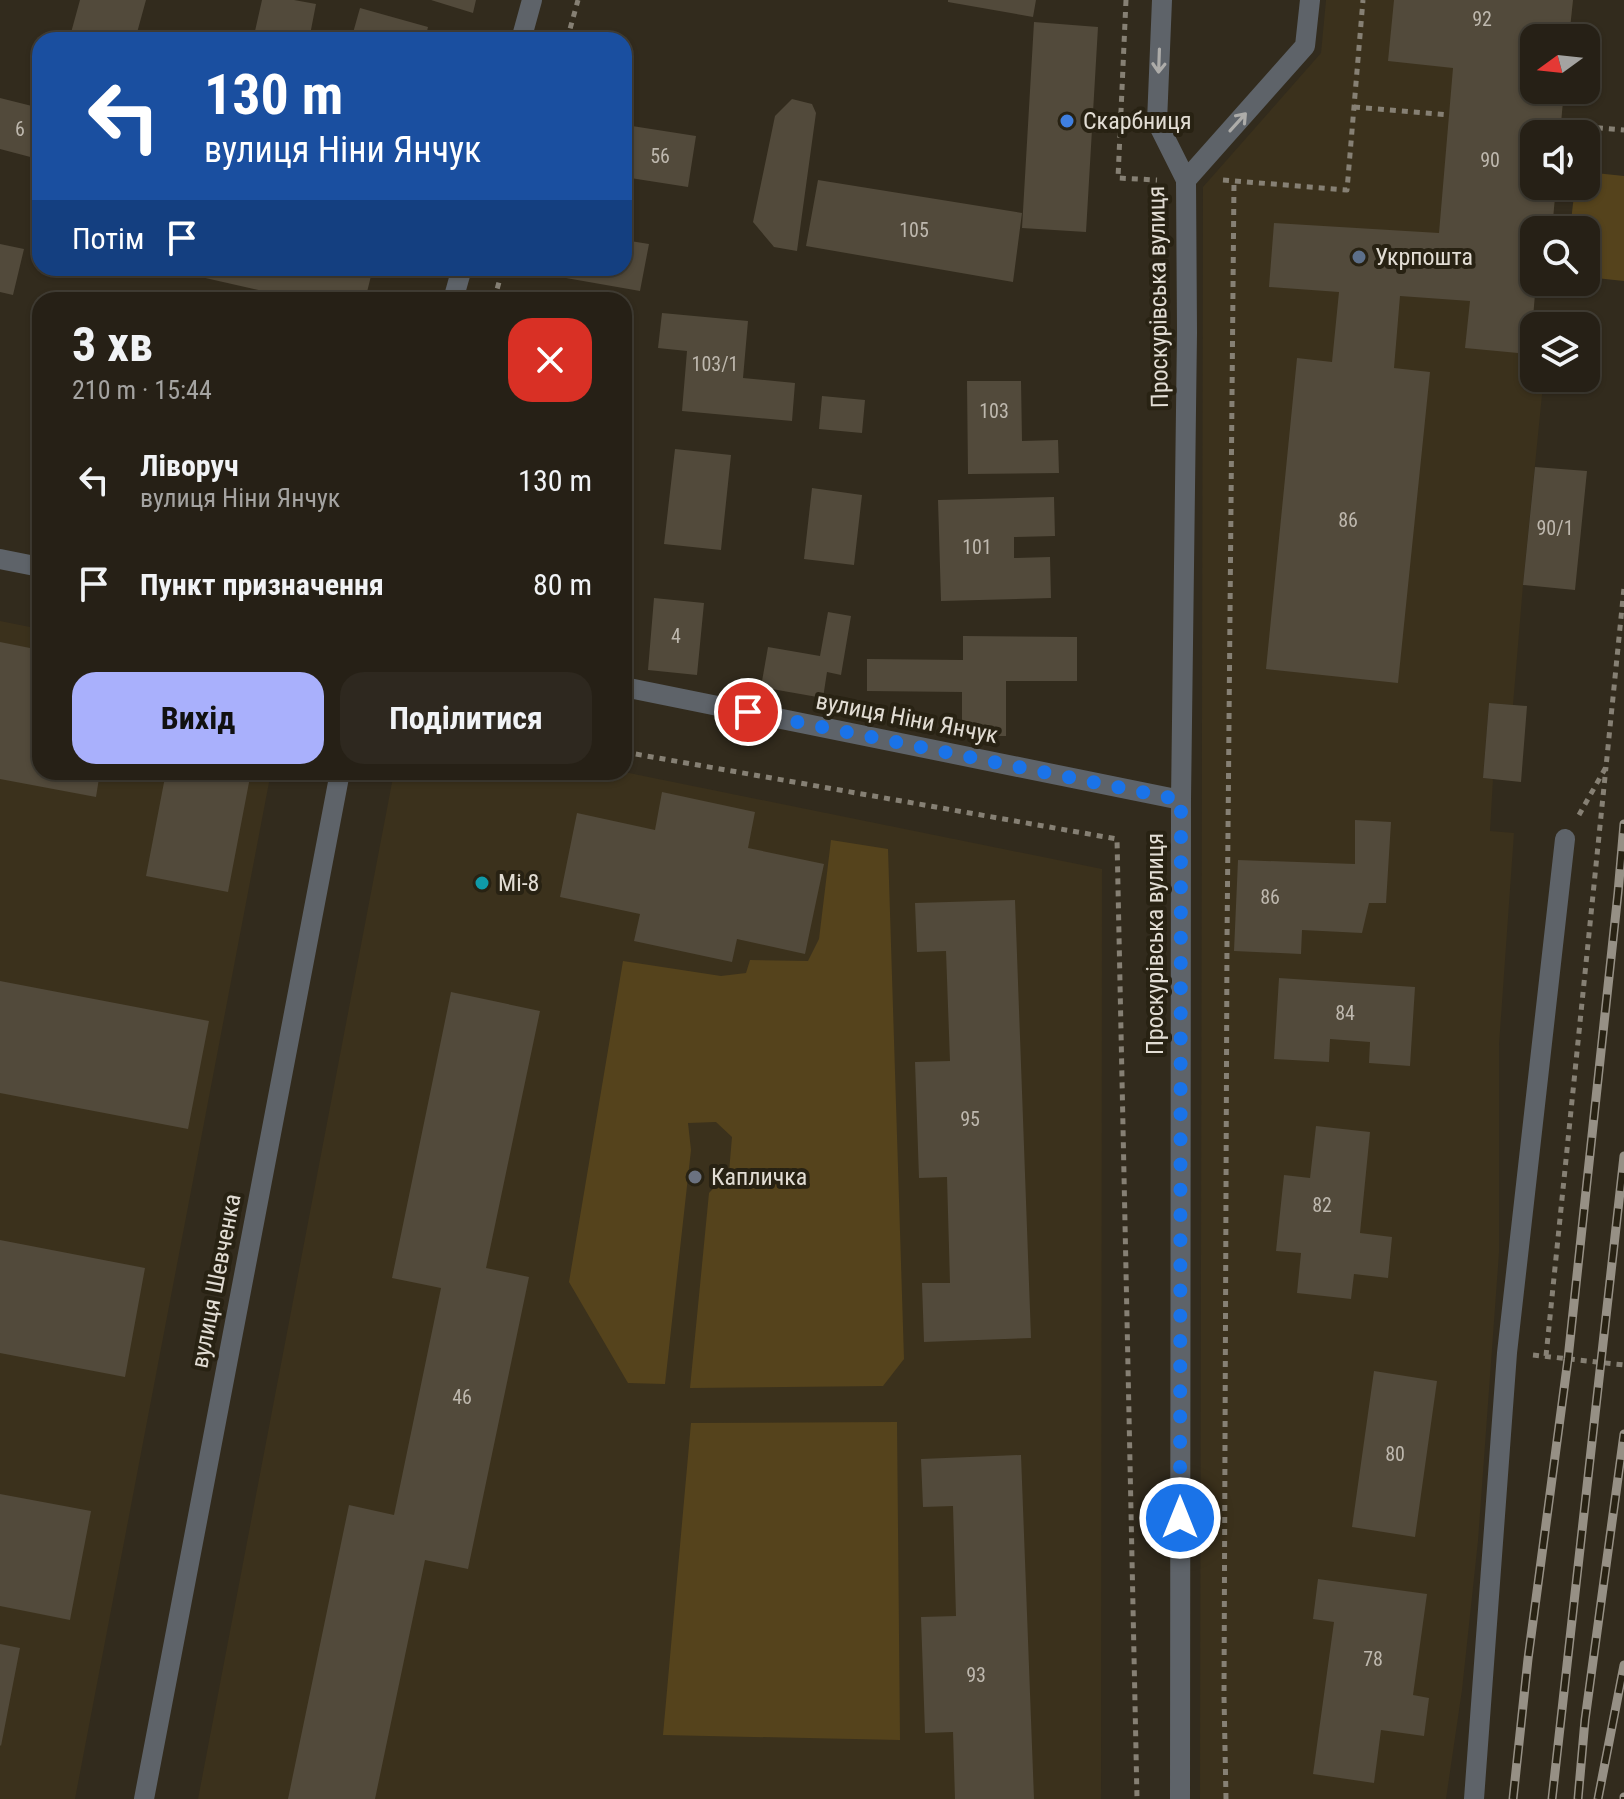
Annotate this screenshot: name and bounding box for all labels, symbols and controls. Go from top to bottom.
house number: 92 [1472,7,1492,31]
north arrow [1520,24,1600,104]
map controls [1520,24,1600,392]
one-way arrow [1152,47,1167,74]
text: 130 m [204,62,343,128]
icon: left [72,64,176,168]
place label: Скарбниця [1083,107,1192,135]
marker: Скарбниця [1058,112,1076,130]
one-way arrow [1228,112,1246,132]
house number: 6 [15,117,25,141]
button: sound [1520,120,1600,200]
text: вулиця Ніни Янчук [204,129,481,171]
house number: 56 [650,144,670,168]
house number: 90 [1480,148,1500,172]
street label: Проскурівська вулиця [1142,186,1174,408]
icon: arrive [160,216,204,260]
button: search [1520,216,1600,296]
house number: 105 [899,218,929,242]
text: Потім [72,221,144,256]
place label: Укрпошта [1375,243,1473,271]
marker: Укрпошта [1350,248,1368,266]
button: layers [1520,312,1600,392]
text: 3 хв [72,316,153,373]
button: close [508,318,592,402]
house number: 103/1 [692,352,738,376]
text: 210 m · 15:44 [72,375,212,405]
house number: 103 [979,399,1009,423]
text: Ліворуч [140,448,239,483]
icon: left [72,458,116,502]
text: 130 m [518,463,592,498]
text: вулиця Ніни Янчук [140,483,340,513]
house number: 86 [1338,508,1358,532]
house number: 90/1 [1536,516,1574,540]
house number: 101 [962,535,992,559]
icon: arrive [72,562,116,606]
text: Пункт призначення [140,567,384,602]
text: 80 m [533,567,592,602]
house number: 4 [671,624,681,648]
button: Вихід [72,672,324,764]
button: Поділитися [340,672,592,764]
pin [714,678,782,746]
street label: вулиця Ніни Янчук [814,687,1001,749]
icon: arrive [726,690,770,734]
street label: Проскурівська вулиця [1141,833,1169,1055]
place label: Mi-8 [498,869,539,897]
marker: Mi-8 [473,874,491,892]
house number: 86 [1260,885,1280,909]
house number: 84 [1335,1001,1355,1025]
house number: 95 [960,1107,980,1131]
place label: Капличка [711,1163,807,1191]
marker: Капличка [686,1168,704,1186]
street label: вулиця Шевченка [185,1192,247,1370]
house number: 82 [1312,1193,1332,1217]
house number: 46 [452,1385,472,1409]
house number: 80 [1385,1442,1405,1466]
position arrow [1138,1476,1222,1560]
house number: 78 [1363,1647,1383,1671]
house number: 93 [966,1663,986,1687]

